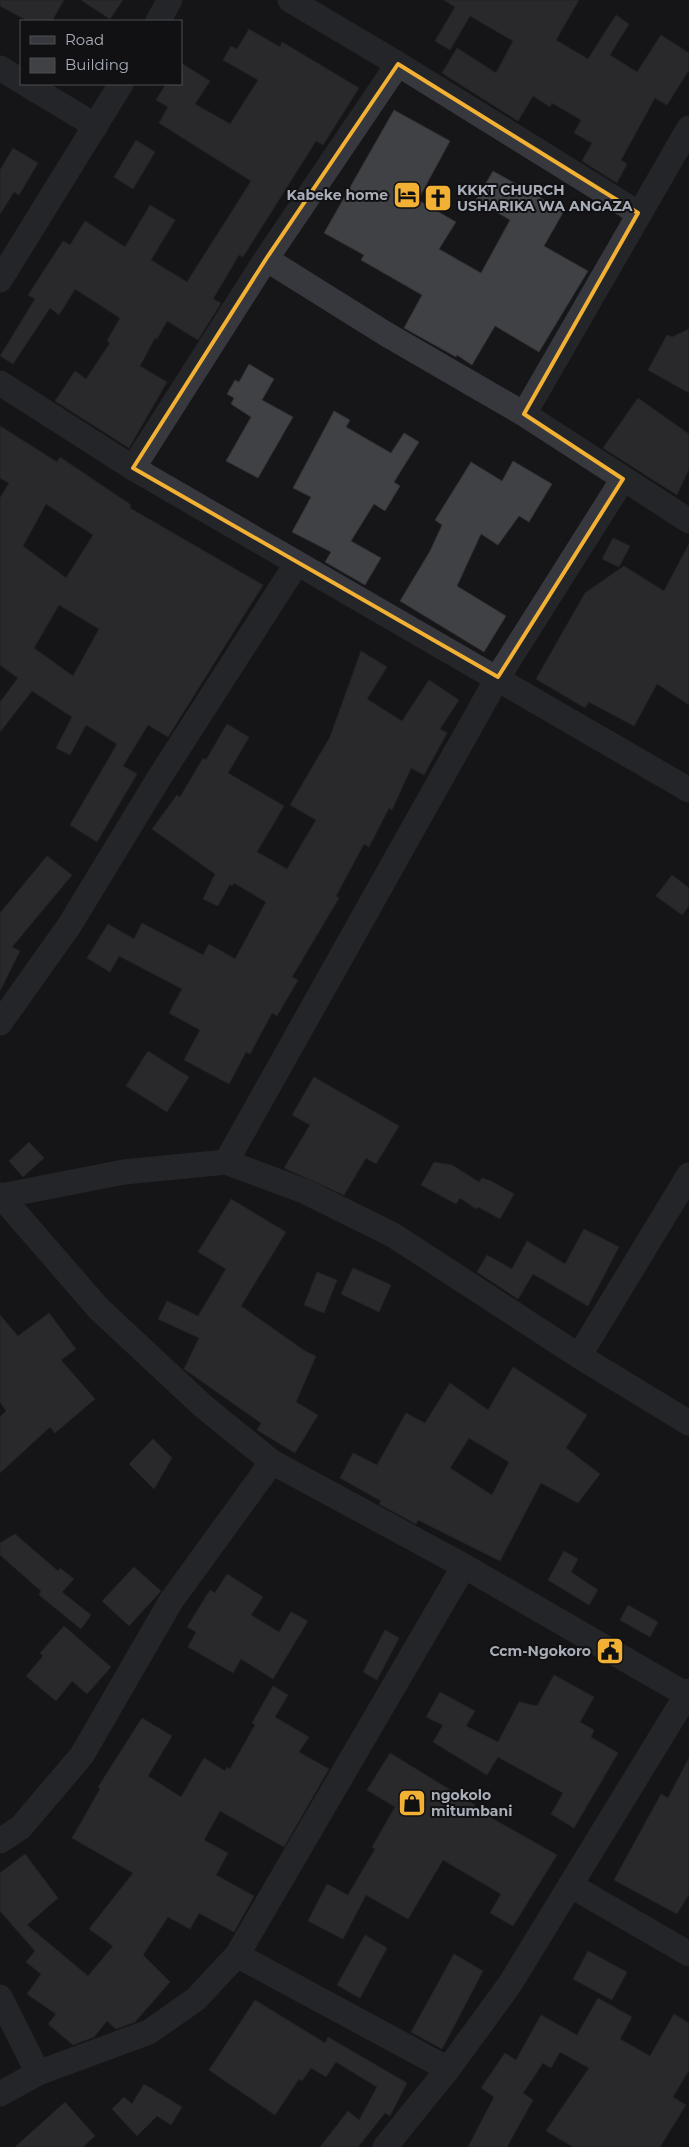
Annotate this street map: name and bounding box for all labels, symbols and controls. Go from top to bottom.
legend [20,20,182,85]
text: Road [65,30,104,49]
text: Building [65,55,129,74]
hotel icon: Kabeke home [392,180,422,210]
place label: KKKT CHURCH USHARIKA WA ANGAZA [457,181,633,215]
church icon: KKKT CHURCH USHARIKA WA ANGAZA [423,183,453,213]
place label: Kabeke home [287,186,388,204]
public building icon: Ccm-Ngokoro [595,1636,625,1666]
place label: Ccm-Ngokoro [489,1642,591,1660]
place label: ngokolo mitumbani [431,1786,512,1820]
shop icon: ngokolo mitumbani [397,1788,427,1818]

